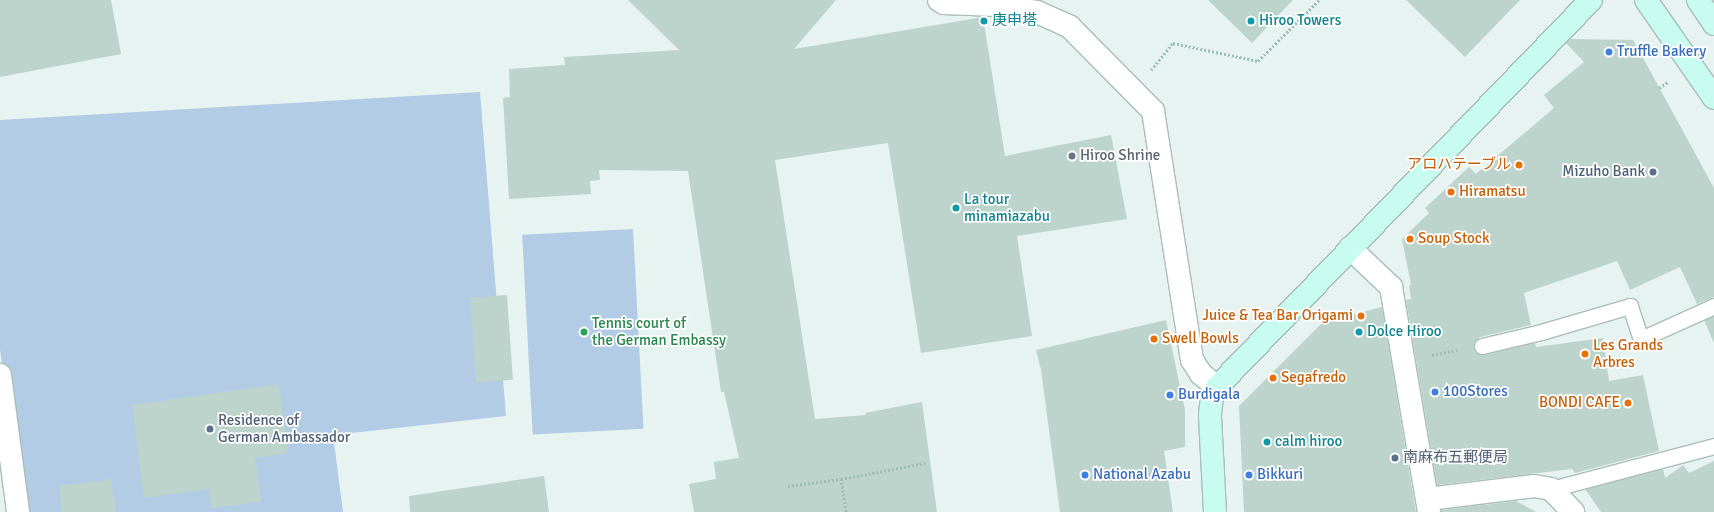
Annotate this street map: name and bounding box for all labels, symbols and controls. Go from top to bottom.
place label: 庚申塔 [992,12,1037,30]
place label: Hiroo Towers [1259,12,1341,30]
marker: 庚申塔 [979,16,989,26]
marker: Hiroo Towers [1246,16,1256,26]
place label: Truffle Bakery [1617,43,1706,61]
marker: Truffle Bakery [1604,47,1614,57]
place label: Hiroo Shrine [1080,147,1160,165]
marker: Hiroo Shrine [1067,151,1077,161]
place label: アロハテーブル [1406,156,1511,174]
marker: アロハテーブル [1514,160,1524,170]
place label: Mizuho Bank [1562,163,1645,181]
marker: Mizuho Bank [1648,167,1658,177]
place label: Hiramatsu [1459,183,1526,201]
marker: Hiramatsu [1446,187,1456,197]
place label: La tour minamiazabu [964,190,1050,225]
marker: La tour minamiazabu [951,203,961,213]
place label: Soup Stock [1418,230,1489,248]
marker: Soup Stock [1405,234,1415,244]
place label: Juice & Tea Bar Origami [1202,307,1353,325]
marker: Juice & Tea Bar Origami [1356,311,1366,321]
place label: Tennis court of the German Embassy [592,314,726,349]
place label: Dolce Hiroo [1367,323,1442,341]
marker: Tennis court of the German Embassy [579,327,589,337]
marker: Dolce Hiroo [1354,327,1364,337]
place label: Swell Bowls [1162,330,1239,348]
marker: Swell Bowls [1149,334,1159,344]
place label: Les Grands Arbres [1593,336,1663,371]
marker: Les Grands Arbres [1580,349,1590,359]
place label: Segafredo [1281,369,1346,387]
marker: Segafredo [1268,373,1278,383]
place label: 100Stores [1443,383,1508,401]
place label: Burdigala [1178,386,1240,404]
marker: 100Stores [1430,387,1440,397]
marker: Burdigala [1165,390,1175,400]
place label: BONDI CAFE [1539,394,1620,412]
marker: BONDI CAFE [1623,398,1633,408]
place label: Residence of German Ambassador [218,411,350,446]
marker: Residence of German Ambassador [205,424,215,434]
place label: calm hiroo [1275,433,1342,451]
marker: calm hiroo [1262,437,1272,447]
place label: 南麻布五郵便局 [1403,449,1508,467]
marker: 南麻布五郵便局 [1390,453,1400,463]
place label: National Azabu [1093,466,1191,484]
place label: Bikkuri [1257,466,1303,484]
marker: National Azabu [1080,470,1090,480]
marker: Bikkuri [1244,470,1254,480]

